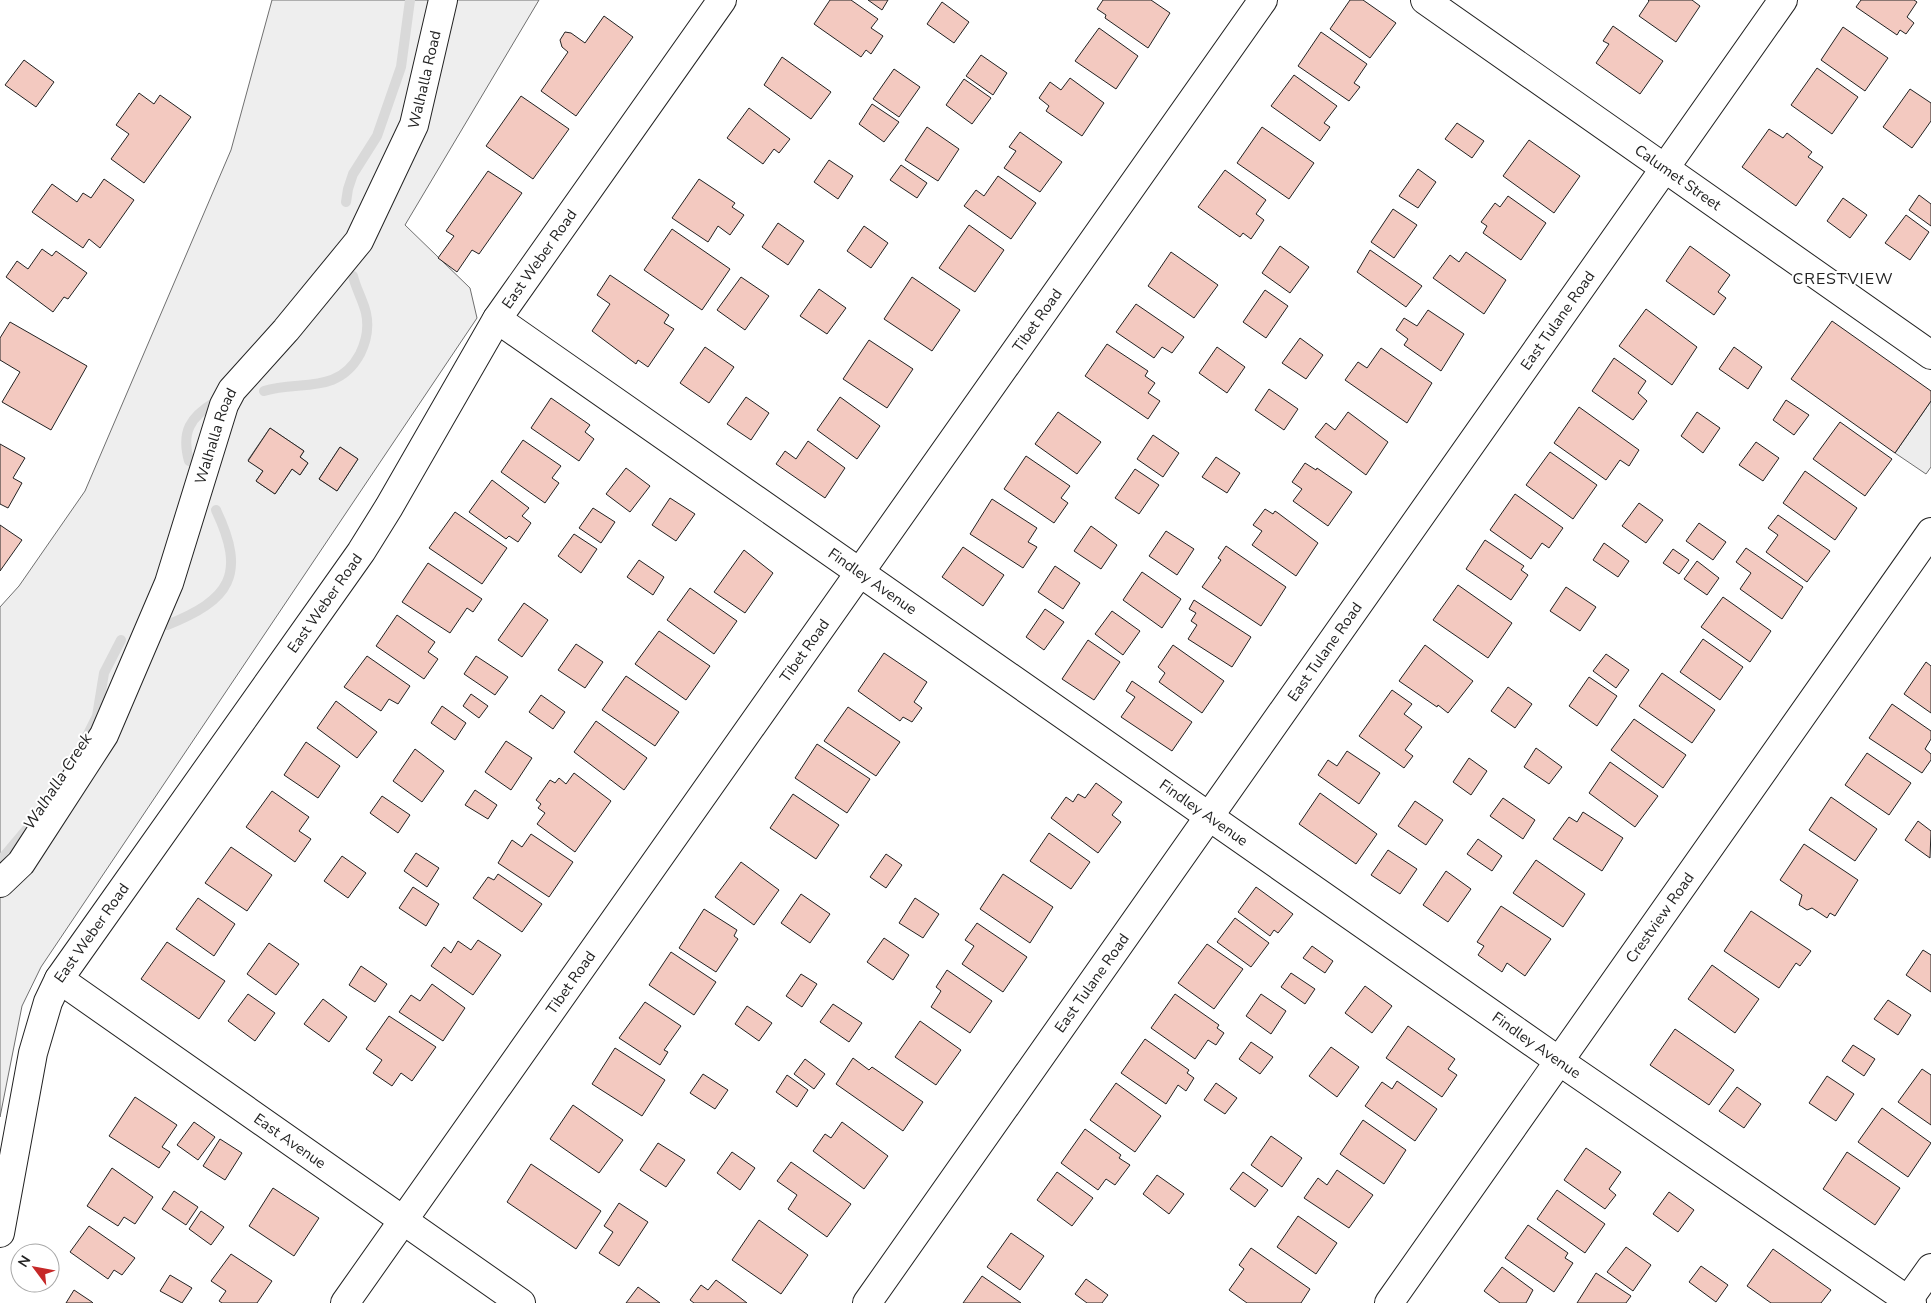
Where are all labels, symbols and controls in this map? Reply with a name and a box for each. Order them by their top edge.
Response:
street label: Walhalla Road [403,29,446,131]
street label: Calumet Street [1631,140,1726,215]
street label: East Weber Road [497,205,581,313]
street label: East Tulane Road [1516,267,1600,374]
district label: CRESTVIEW [1792,268,1894,290]
street label: Tibet Road [1008,285,1067,356]
street label: Walhalla Road [190,384,241,487]
street label: Findley Avenue [824,543,921,619]
street label: East Weber Road [283,549,367,657]
street label: East Tulane Road [1283,598,1367,705]
street label: Tibet Road [775,615,834,686]
water label: Walhalla Creek [18,728,98,834]
street label: Findley Avenue [1155,775,1252,851]
street label: Crestview Road [1621,868,1699,967]
street label: East Weber Road [49,879,134,987]
street label: East Tulane Road [1050,930,1134,1037]
street label: Tibet Road [541,947,600,1018]
street label: Findley Avenue [1488,1007,1585,1083]
street label: East Avenue [250,1109,330,1173]
north arrow [10,1243,60,1293]
text: N [14,1252,35,1271]

